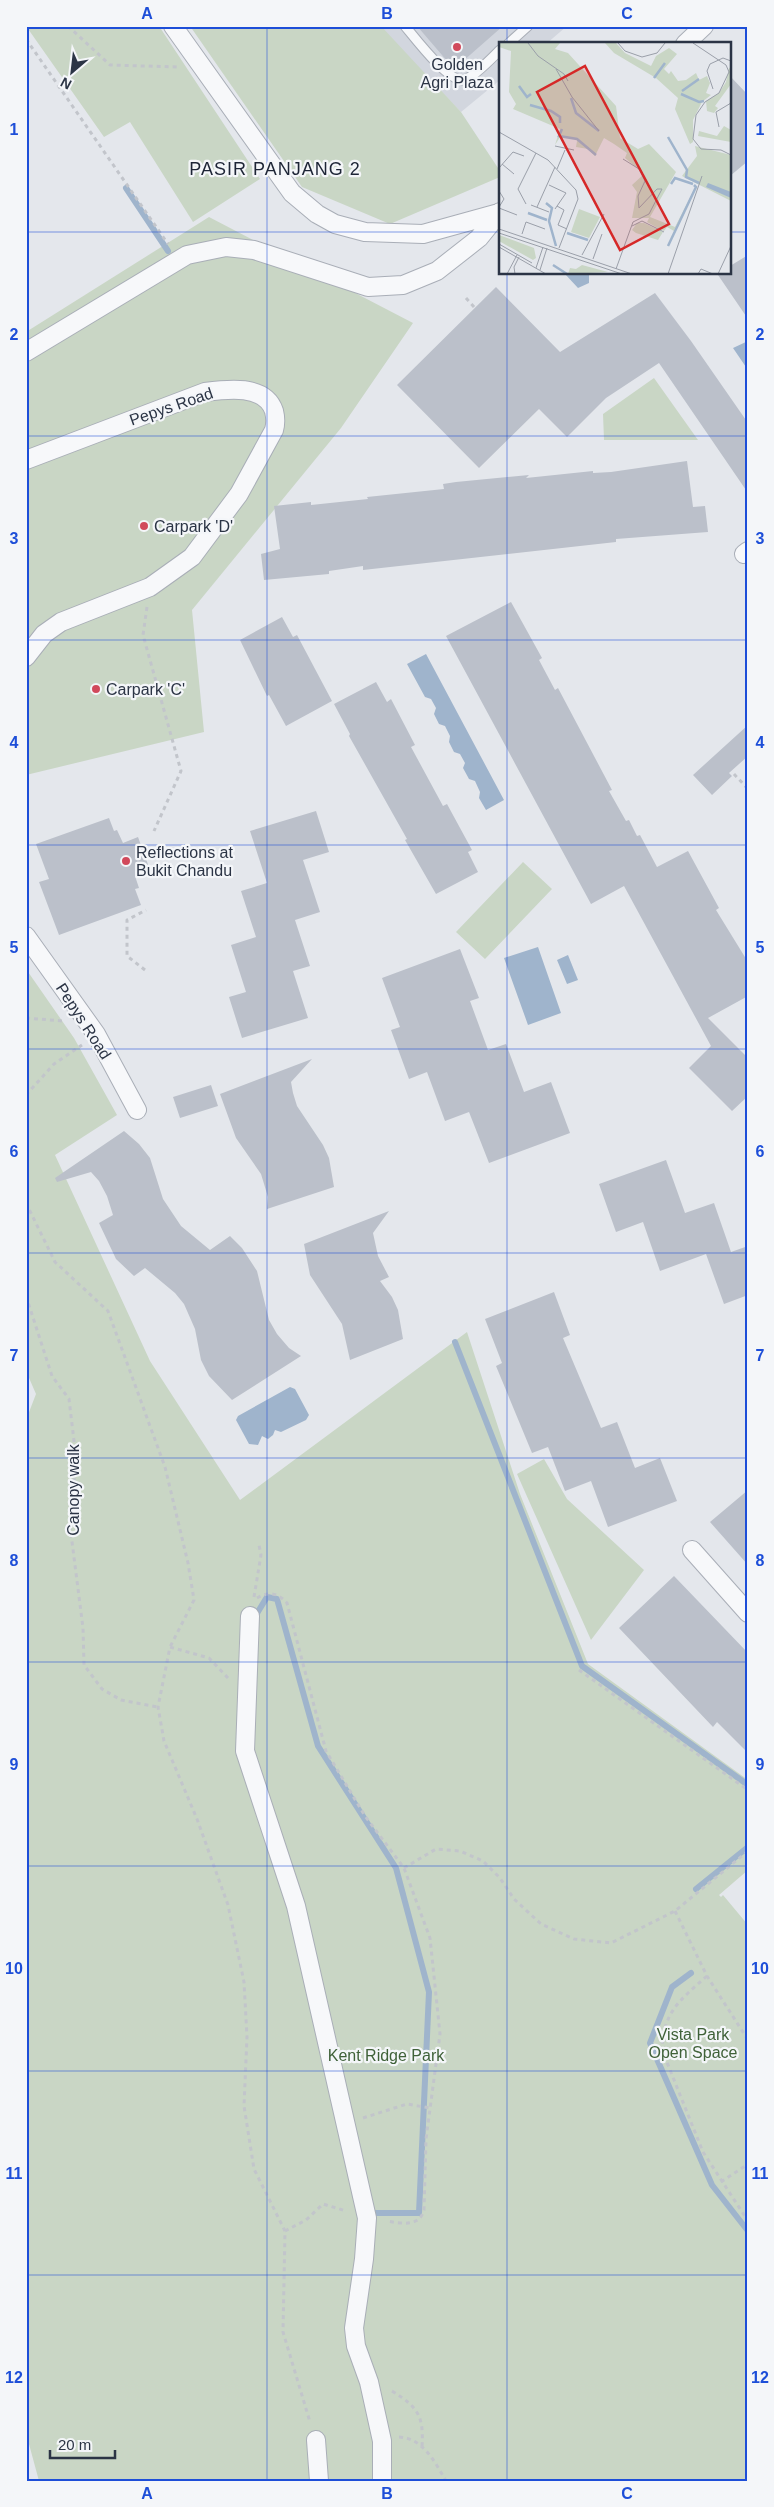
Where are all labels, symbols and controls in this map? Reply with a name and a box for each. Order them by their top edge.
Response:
text: A [141,5,153,22]
text: B [381,5,393,22]
text: C [621,5,633,22]
marker: Golden Agri Plaza [451,41,463,53]
inset map [499,42,732,275]
north arrow [48,48,98,98]
place label: Golden Agri Plaza [421,56,494,91]
text: N [58,74,74,93]
text: 1 [10,121,19,138]
text: 1 [756,121,765,138]
district label: PASIR PANJANG 2 [189,159,361,179]
text: 2 [10,326,19,343]
text: 2 [756,326,765,343]
street label: Pepys Road [127,384,215,429]
place label: Carpark 'D' [154,518,233,535]
marker: Carpark 'D' [138,520,150,532]
text: 3 [10,530,19,547]
text: 3 [756,530,765,547]
place label: Carpark 'C' [106,681,185,698]
marker: Carpark 'C' [90,683,102,695]
text: 4 [10,734,19,751]
text: 4 [756,734,765,751]
place label: Reflections at Bukit Chandu [136,844,233,879]
marker: Reflections at Bukit Chandu [120,855,132,867]
text: 5 [10,939,19,956]
text: 5 [756,939,765,956]
street label: Pepys Road [53,980,114,1062]
text: 6 [10,1143,19,1160]
text: 6 [756,1143,765,1160]
text: 7 [10,1347,19,1364]
text: 7 [756,1347,765,1364]
street label: Canopy walk [65,1443,82,1536]
text: 8 [10,1552,19,1569]
text: 8 [756,1552,765,1569]
text: 9 [10,1756,19,1773]
text: 9 [756,1756,765,1773]
text: 10 [5,1960,23,1977]
text: 10 [751,1960,769,1977]
park label: Vista Park Open Space [649,2026,738,2061]
park label: Kent Ridge Park [328,2047,445,2064]
text: 11 [6,2165,23,2182]
text: 11 [752,2165,769,2182]
text: 12 [5,2369,23,2386]
text: 12 [751,2369,769,2386]
scale bar [50,2427,115,2459]
text: 20 m [58,2436,91,2453]
text: A [141,2485,153,2502]
text: B [381,2485,393,2502]
text: C [621,2485,633,2502]

